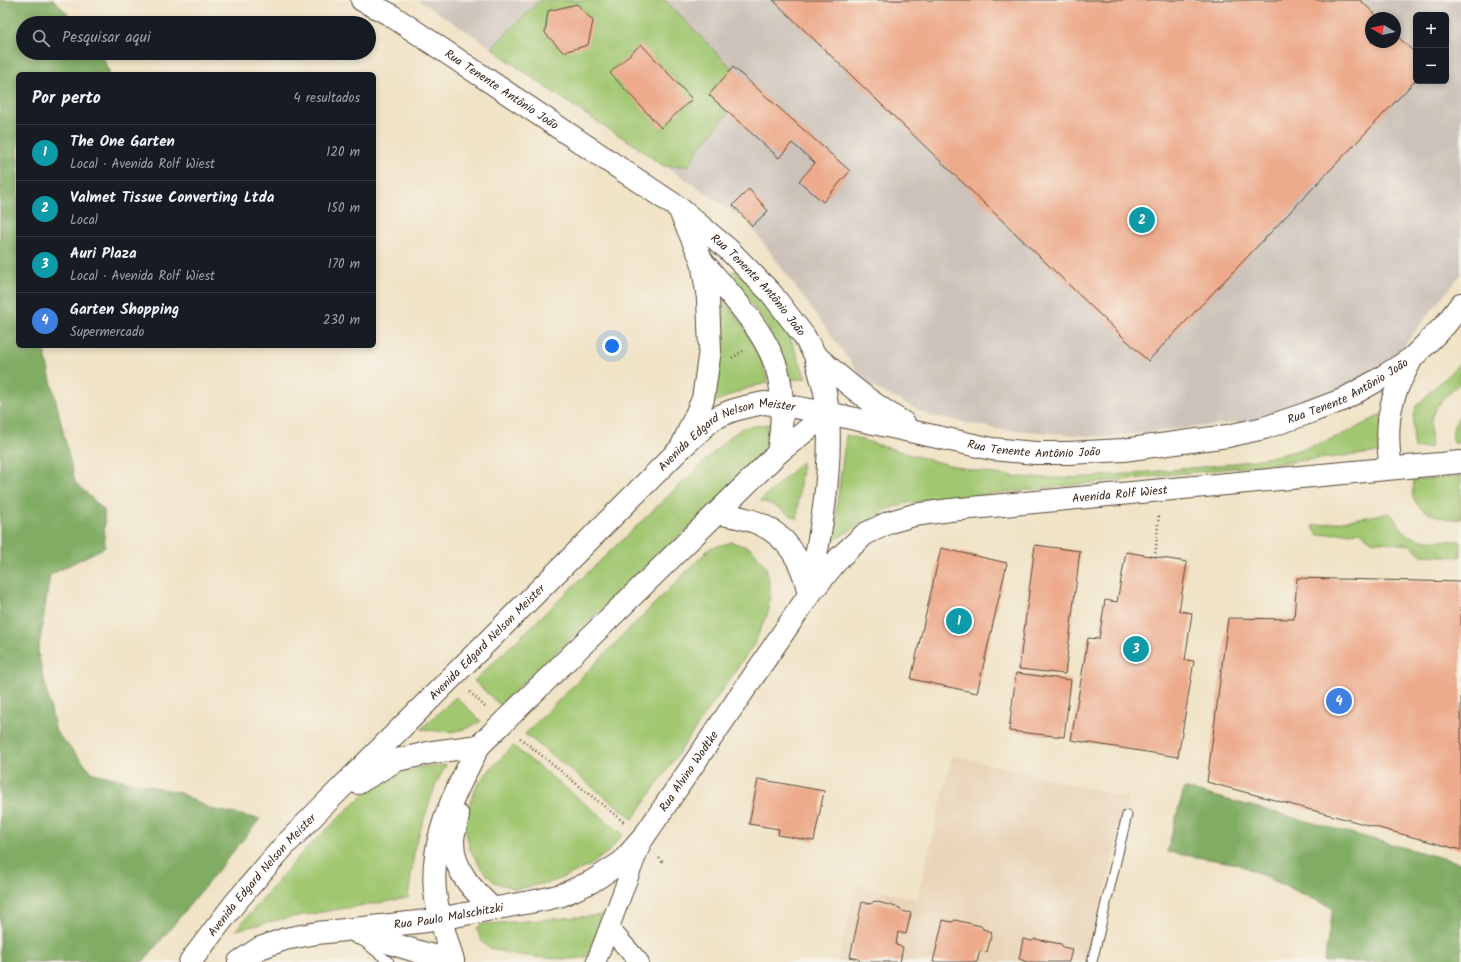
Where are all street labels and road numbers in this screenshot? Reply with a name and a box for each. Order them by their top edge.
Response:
street label: Rua Tenente Antônio João [441,45,562,135]
street label: Rua Tenente Antônio João [706,229,810,340]
street label: Rua Tenente Antônio João [1285,354,1412,429]
street label: Avenida Edgard Nelson Meister [654,393,798,476]
street label: Rua Tenente Antônio João [966,435,1101,463]
street label: Avenida Rolf Wiest [1071,481,1169,508]
street label: Avenida Edgard Nelson Meister [425,579,550,705]
street label: Rua Alvino Wodtke [655,727,724,816]
street label: Avenida Edgard Nelson Meister [204,809,322,941]
street label: Rua Paulo Malschitzki [393,898,506,935]

